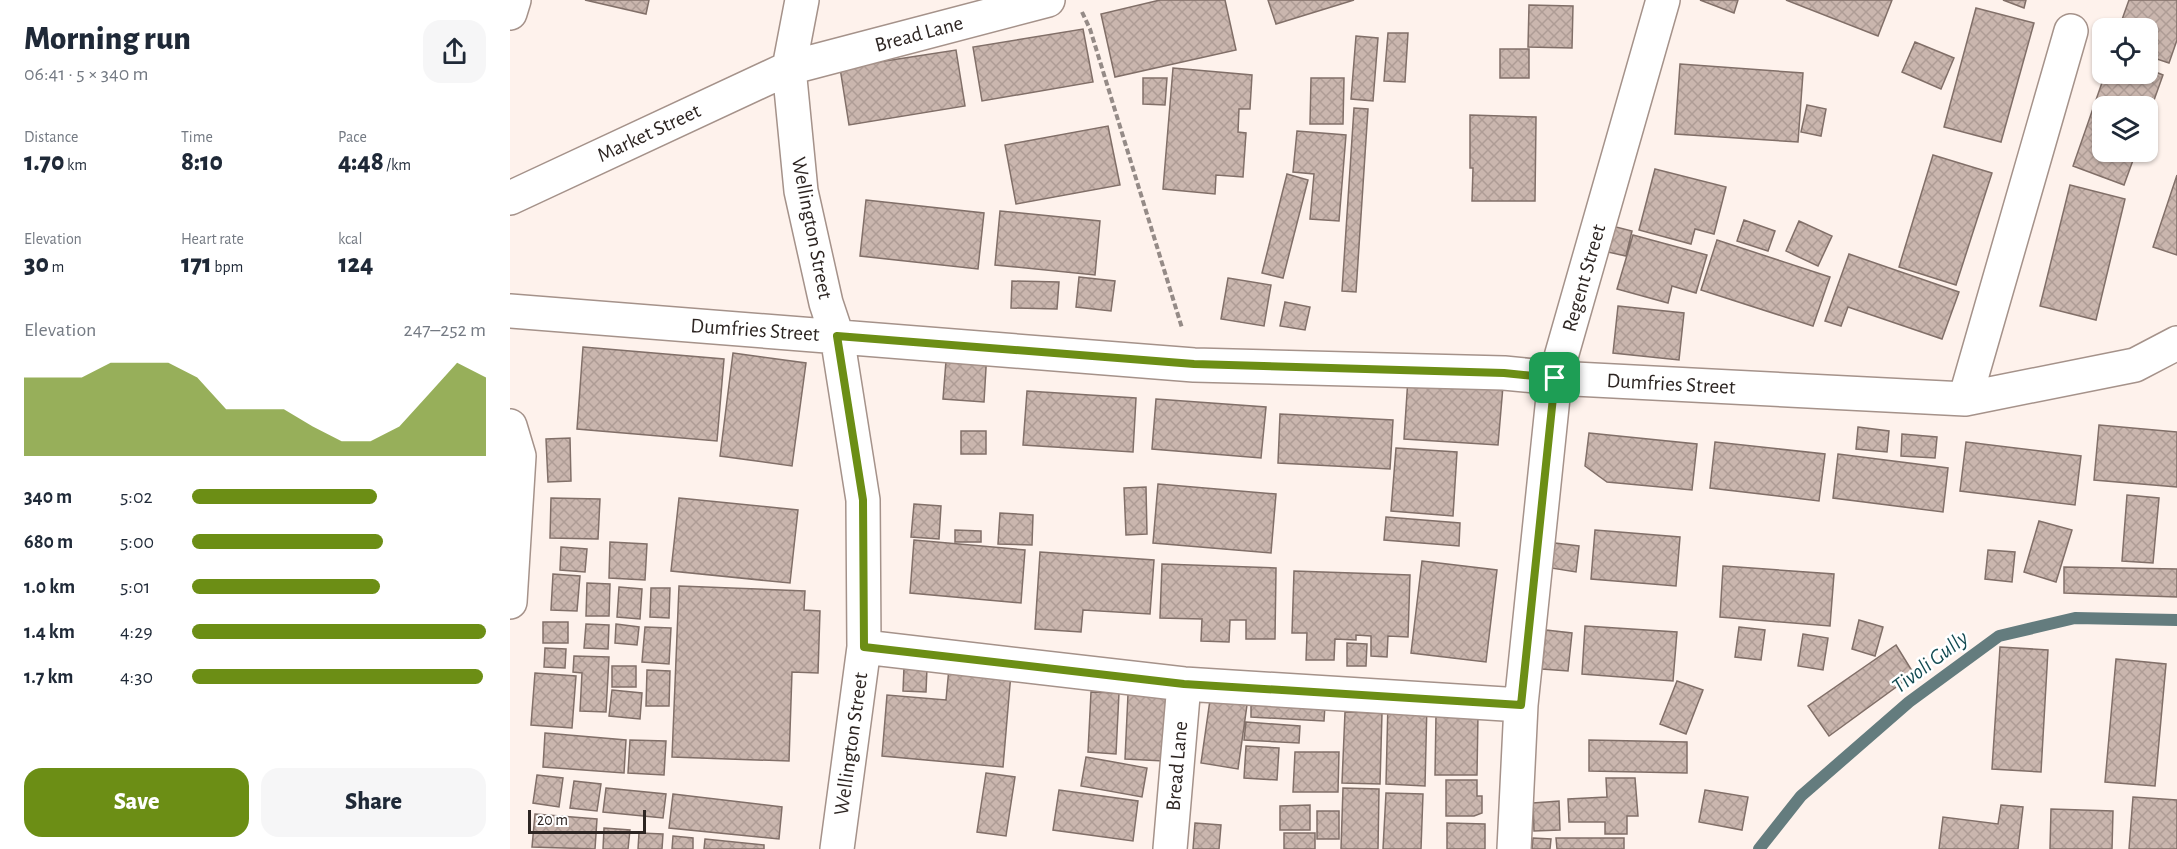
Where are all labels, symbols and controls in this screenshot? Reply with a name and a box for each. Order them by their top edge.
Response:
street label: Bread Lane [873,12,965,56]
map controls [2092,18,2158,162]
button: locate [2092,18,2158,84]
button: share [423,20,486,83]
text: Morning run [24,23,191,56]
text: 06:41 · 5 × 340 m [24,64,149,84]
button: layers [2092,96,2158,162]
street label: Market Street [594,100,704,166]
text: Distance [24,129,78,145]
text: Time [181,129,213,145]
text: Pace [338,129,367,145]
text: 1.70 [24,149,64,175]
text: 8:10 [181,149,223,175]
text: 4:48 [338,149,384,175]
street label: Wellington Street [788,155,836,301]
text: km [64,157,87,173]
text: /km [384,157,411,173]
street label: Regent Street [1559,222,1609,334]
text: Elevation [24,231,82,247]
text: Heart rate [181,231,244,247]
text: kcal [338,231,362,247]
text: 30 [24,251,49,277]
text: 171 [181,251,212,277]
text: 124 [338,251,373,277]
text: m [49,259,64,275]
text: bpm [212,259,243,275]
street label: Dumfries Street [690,315,820,345]
text: Elevation [24,320,96,340]
text: 247–252 m [404,320,486,340]
pin [1529,352,1580,403]
icon: arrive [1538,361,1571,394]
street label: Dumfries Street [1606,370,1736,398]
text: 340 m [24,487,72,507]
text: 5:02 [120,487,153,507]
text: 680 m [24,532,73,552]
text: 5:00 [120,532,154,552]
text: 1.0 km [24,577,75,597]
text: 5:01 [120,577,150,597]
text: 1.4 km [24,622,75,642]
text: 4:29 [120,622,153,642]
water label: Tivoli Gully [1888,627,1972,697]
text: 1.7 km [24,667,73,687]
text: 4:30 [120,667,153,687]
street label: Wellington Street [831,671,871,817]
street label: Bread Lane [1163,720,1191,812]
button: Save [24,768,249,837]
button: Share [261,768,486,837]
scale bar [528,807,646,834]
text: 20 m [537,812,568,828]

